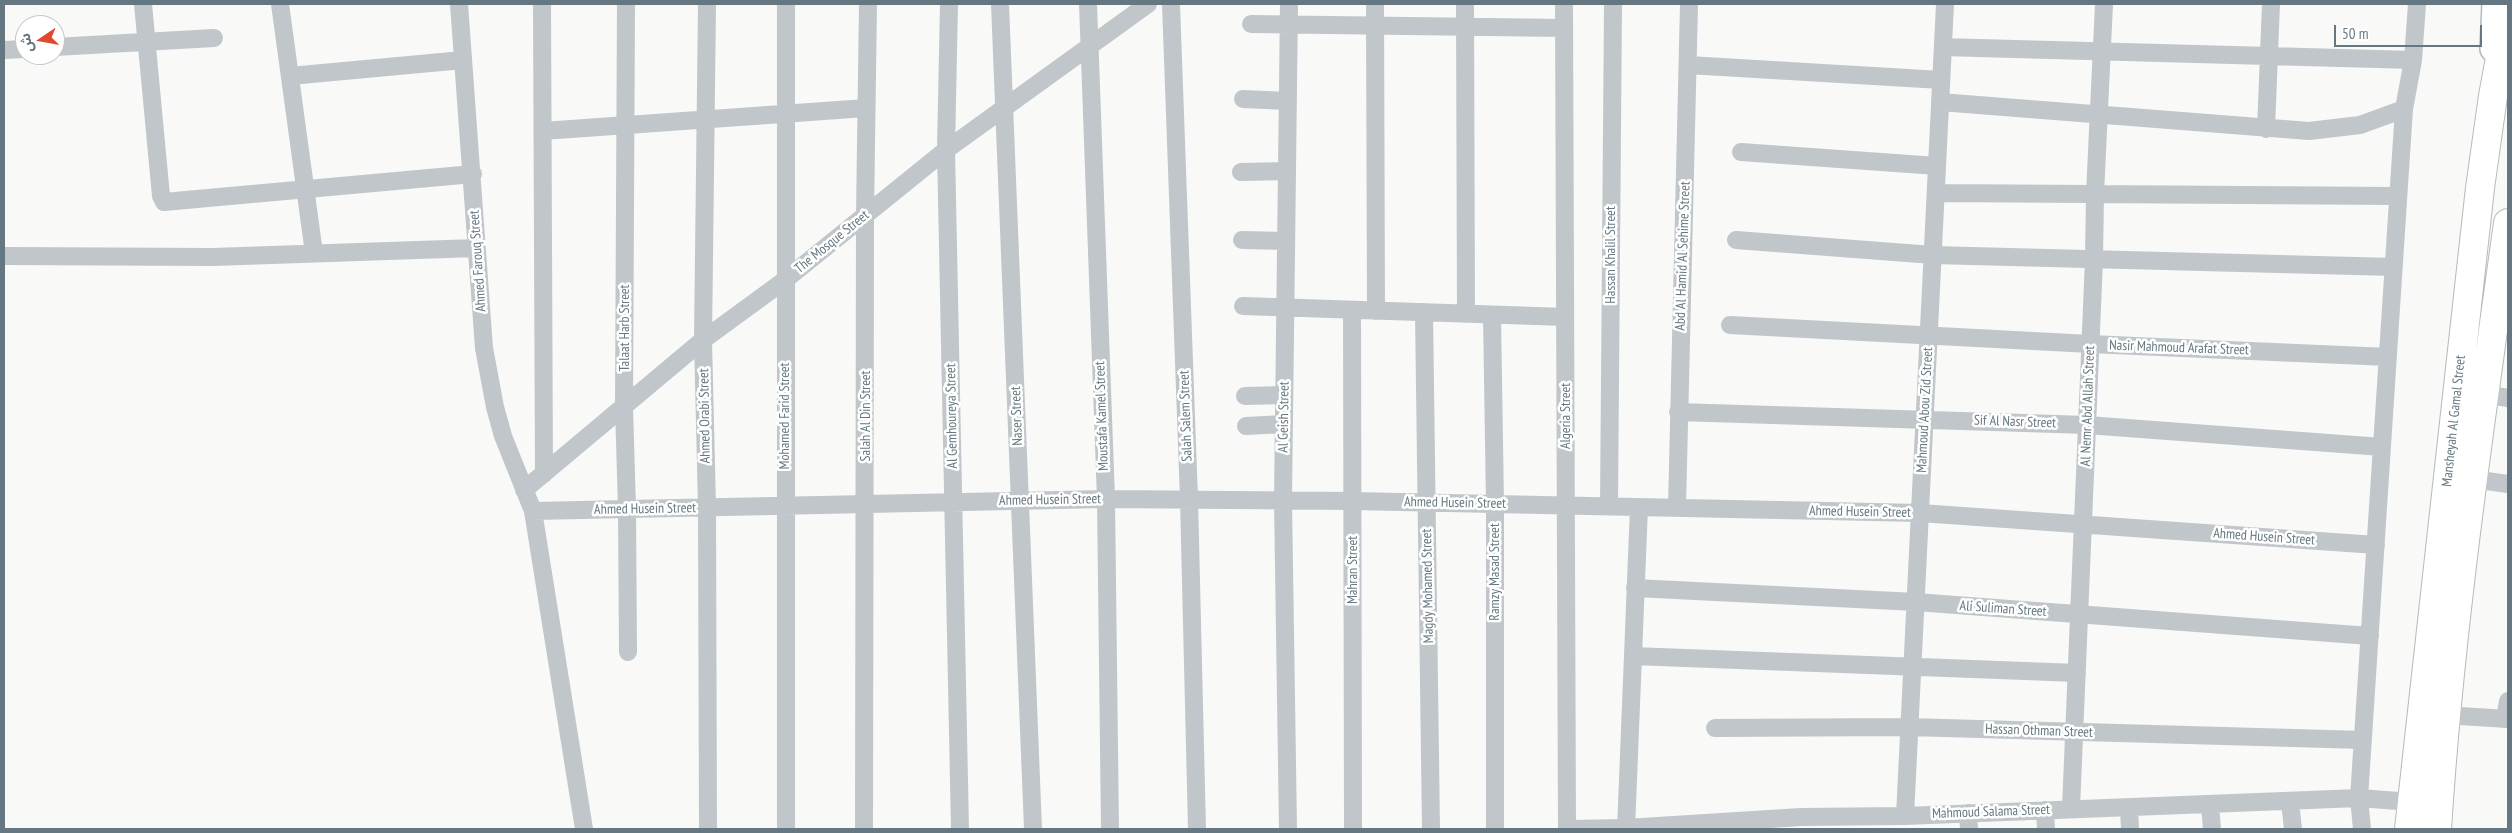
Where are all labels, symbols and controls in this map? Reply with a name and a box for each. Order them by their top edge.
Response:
north arrow [15,15,65,65]
scale bar [2337,15,2484,47]
text: 50 m [2342,24,2368,43]
text: ش [16,32,37,54]
street label: Abd Al Hamid Al Sehime Street [1672,181,1694,331]
street label: Hassan Khalil Street [1603,206,1619,304]
street label: The Mosque Street [791,207,873,277]
street label: Ahmed Farouq Street [466,210,490,312]
street label: Talaat Harb Street [617,285,633,371]
street label: Nasir Mahmoud Arafat Street [2109,337,2249,359]
street label: Al Nemr Abd Allah Street [2077,345,2099,467]
street label: Mahmoud Abou Zid Street [1913,347,1937,473]
street label: Mansheyah Al Gamal Street [2439,354,2469,488]
street label: Moustafa Kamel Street [1092,361,1112,471]
street label: Mohamed Farid Street [777,363,793,469]
street label: Al Gemhoureya Street [943,363,961,469]
street label: Ahmed Orabi Street [696,368,714,464]
street label: Salah Salem Street [1176,370,1196,462]
street label: Salah Al Din Street [858,371,874,461]
street label: Al Geish Street [1275,381,1293,453]
street label: Algeria Street [1558,383,1574,449]
street label: Naser Street [1008,386,1026,446]
street label: Sif Al Nasr Street [1974,412,2056,432]
street label: Ahmed Husein Street [999,491,1101,509]
street label: Ahmed Husein Street [1404,494,1506,512]
street label: Ahmed Husein Street [594,500,696,518]
street label: Ahmed Husein Street [1809,503,1911,521]
street label: Ramzy Masad Street [1487,523,1503,621]
street label: Ahmed Husein Street [2213,525,2315,549]
street label: Magdy Mohamed Street [1419,529,1437,643]
street label: Mahran Street [1345,536,1361,604]
street label: Ali Suliman Street [1959,598,2047,620]
street label: Hassan Othman Street [1985,721,2093,741]
street label: Mahmoud Salama Street [1932,802,2050,822]

